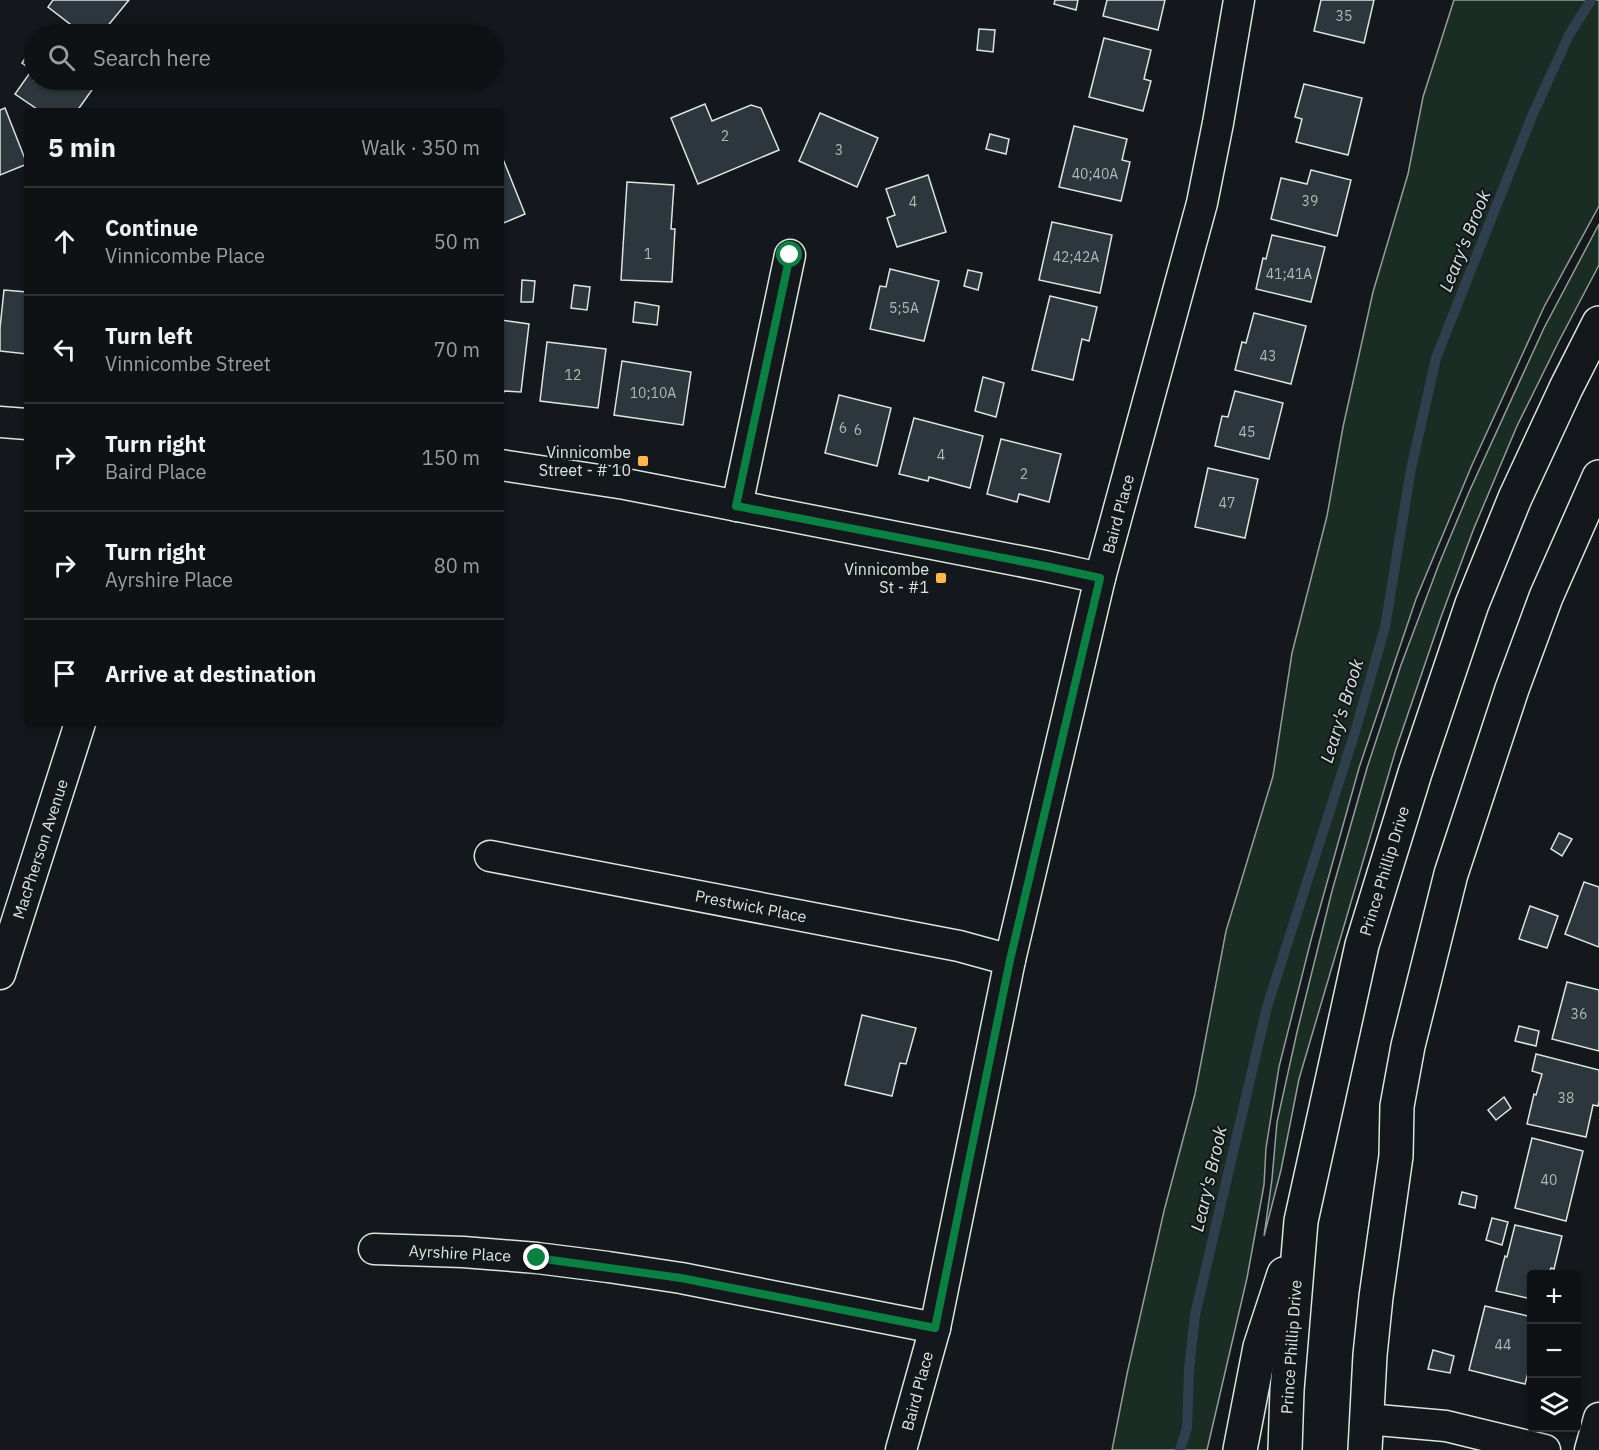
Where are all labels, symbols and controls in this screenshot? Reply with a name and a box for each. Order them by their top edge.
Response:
house number: 35 [1336,7,1352,25]
search box [24,24,504,90]
icon: search [45,41,78,74]
text: Search here [93,43,211,72]
house number: 2 [721,127,729,145]
text: 5 min [48,130,116,164]
text: Walk · 350 m [362,134,480,161]
house number: 3 [835,141,843,159]
house number: 40;40A [1072,165,1118,183]
water label: Leary's Brook [1434,186,1496,295]
house number: 39 [1302,192,1318,210]
house number: 4 [909,193,917,211]
text: Continue [105,213,198,242]
icon: ahead [48,225,81,258]
text: 50 m [434,228,480,255]
route start [776,241,802,267]
text: Vinnicombe Place [105,242,265,269]
house number: 1 [644,245,652,263]
house number: 42;42A [1053,248,1099,266]
house number: 41;41A [1266,265,1312,283]
house number: 5;5A [889,299,919,317]
text: Turn left [105,321,193,350]
icon: left [48,333,81,366]
text: 70 m [434,336,480,363]
house number: 43 [1260,347,1276,365]
text: Vinnicombe Street [105,350,271,377]
house number: 12 [565,366,581,384]
house number: 10;10A [630,384,676,402]
house number: 6 [839,419,847,437]
house number: 6 [854,421,862,439]
house number: 45 [1239,423,1255,441]
text: Turn right [105,429,206,458]
icon: right [48,441,81,474]
place label: Vinnicombe Street - # 10 [539,442,631,480]
text: 150 m [422,444,480,471]
house number: 4 [937,446,945,464]
marker: Vinnicombe Street - # 10 [636,454,650,468]
text: Baird Place [105,458,206,485]
house number: 2 [1020,465,1028,483]
street label: Baird Place [1098,472,1138,556]
house number: 47 [1219,494,1235,512]
text: Turn right [105,537,206,566]
icon: right [48,549,81,582]
text: 80 m [434,552,480,579]
place label: Vinnicombe St - #1 [844,559,929,597]
text: Ayrshire Place [105,566,233,593]
marker: Vinnicombe St - #1 [934,571,948,585]
water label: Leary's Brook [1315,655,1368,766]
icon: arrive [48,657,81,690]
text: Arrive at destination [105,659,316,688]
street label: MacPherson Avenue [8,776,72,922]
street label: Prince Phillip Drive [1355,804,1413,938]
street label: Prestwick Place [693,885,809,927]
house number: 36 [1571,1005,1587,1023]
house number: 38 [1558,1089,1574,1107]
water label: Leary's Brook [1185,1123,1232,1234]
house number: 40 [1541,1171,1557,1189]
street label: Ayrshire Place [408,1240,512,1266]
route end [523,1244,549,1270]
map controls [1527,1270,1581,1432]
button: + [1527,1270,1581,1324]
street label: Prince Phillip Drive [1276,1279,1306,1415]
button: − [1527,1324,1581,1378]
house number: 44 [1495,1336,1511,1354]
street label: Baird Place [897,1349,937,1433]
button: layers [1527,1378,1581,1432]

